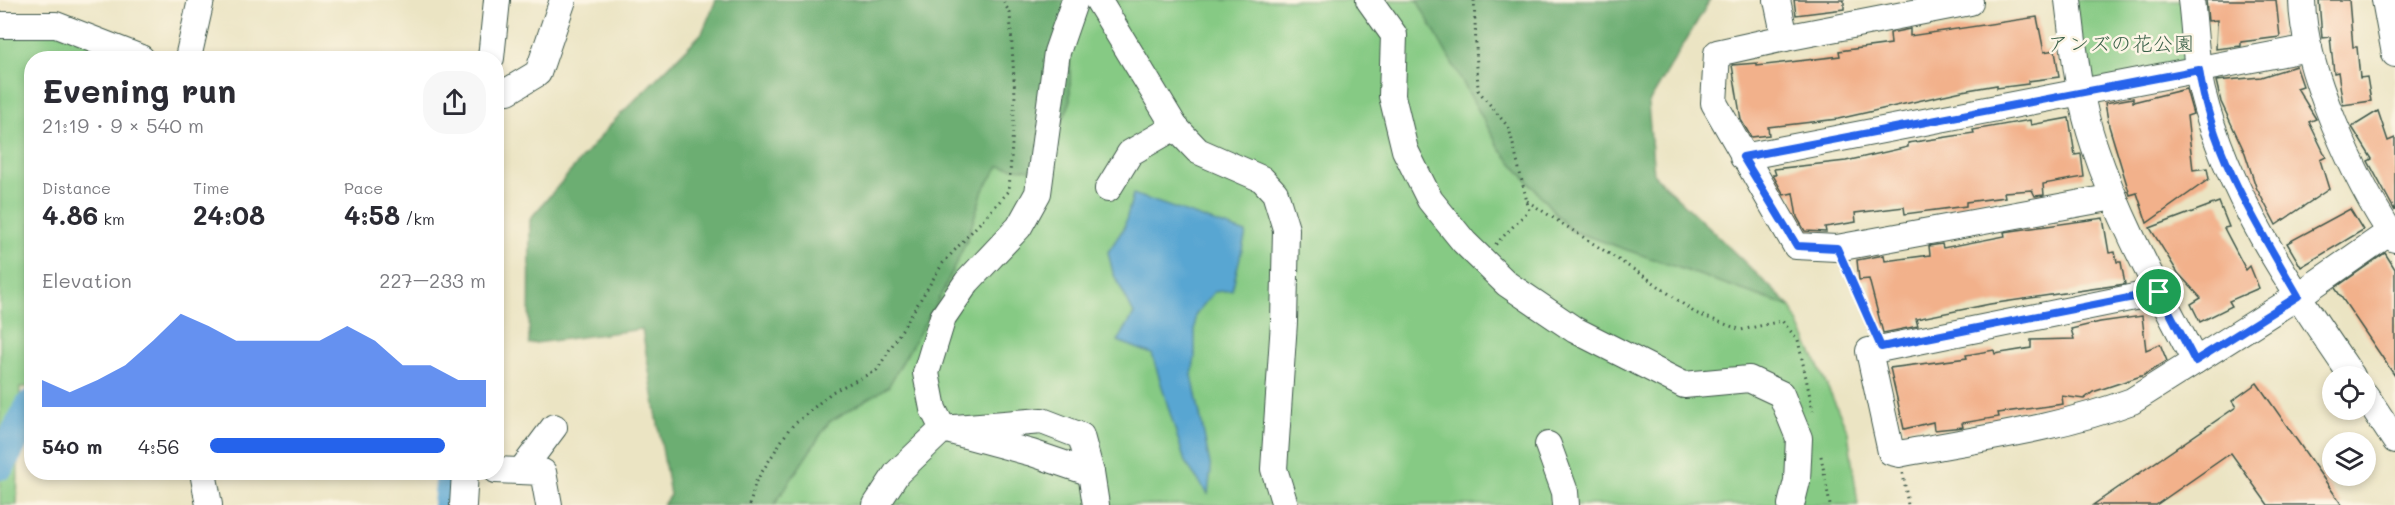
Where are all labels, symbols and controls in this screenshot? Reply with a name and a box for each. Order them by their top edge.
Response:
park label: アンズの花公園 [2048,29,2195,56]
text: Evening run [42,68,236,111]
button: share [423,71,486,134]
text: 21:19 · 9 × 540 m [42,112,204,138]
text: Distance [42,177,111,198]
text: Time [193,177,229,198]
text: Pace [344,177,383,198]
text: 4.86 [42,198,98,232]
text: 24:08 [193,198,265,232]
text: 4:58 [344,198,400,232]
text: km [98,208,125,229]
text: /km [400,208,435,229]
pin [2133,266,2184,317]
text: Elevation [42,267,132,293]
text: 227–233 m [379,267,486,293]
icon: arrive [2142,275,2175,308]
map controls [2322,366,2376,486]
button: locate [2322,366,2376,420]
button: layers [2322,432,2376,486]
text: 540 m [42,433,102,459]
text: 4:56 [138,433,180,459]

